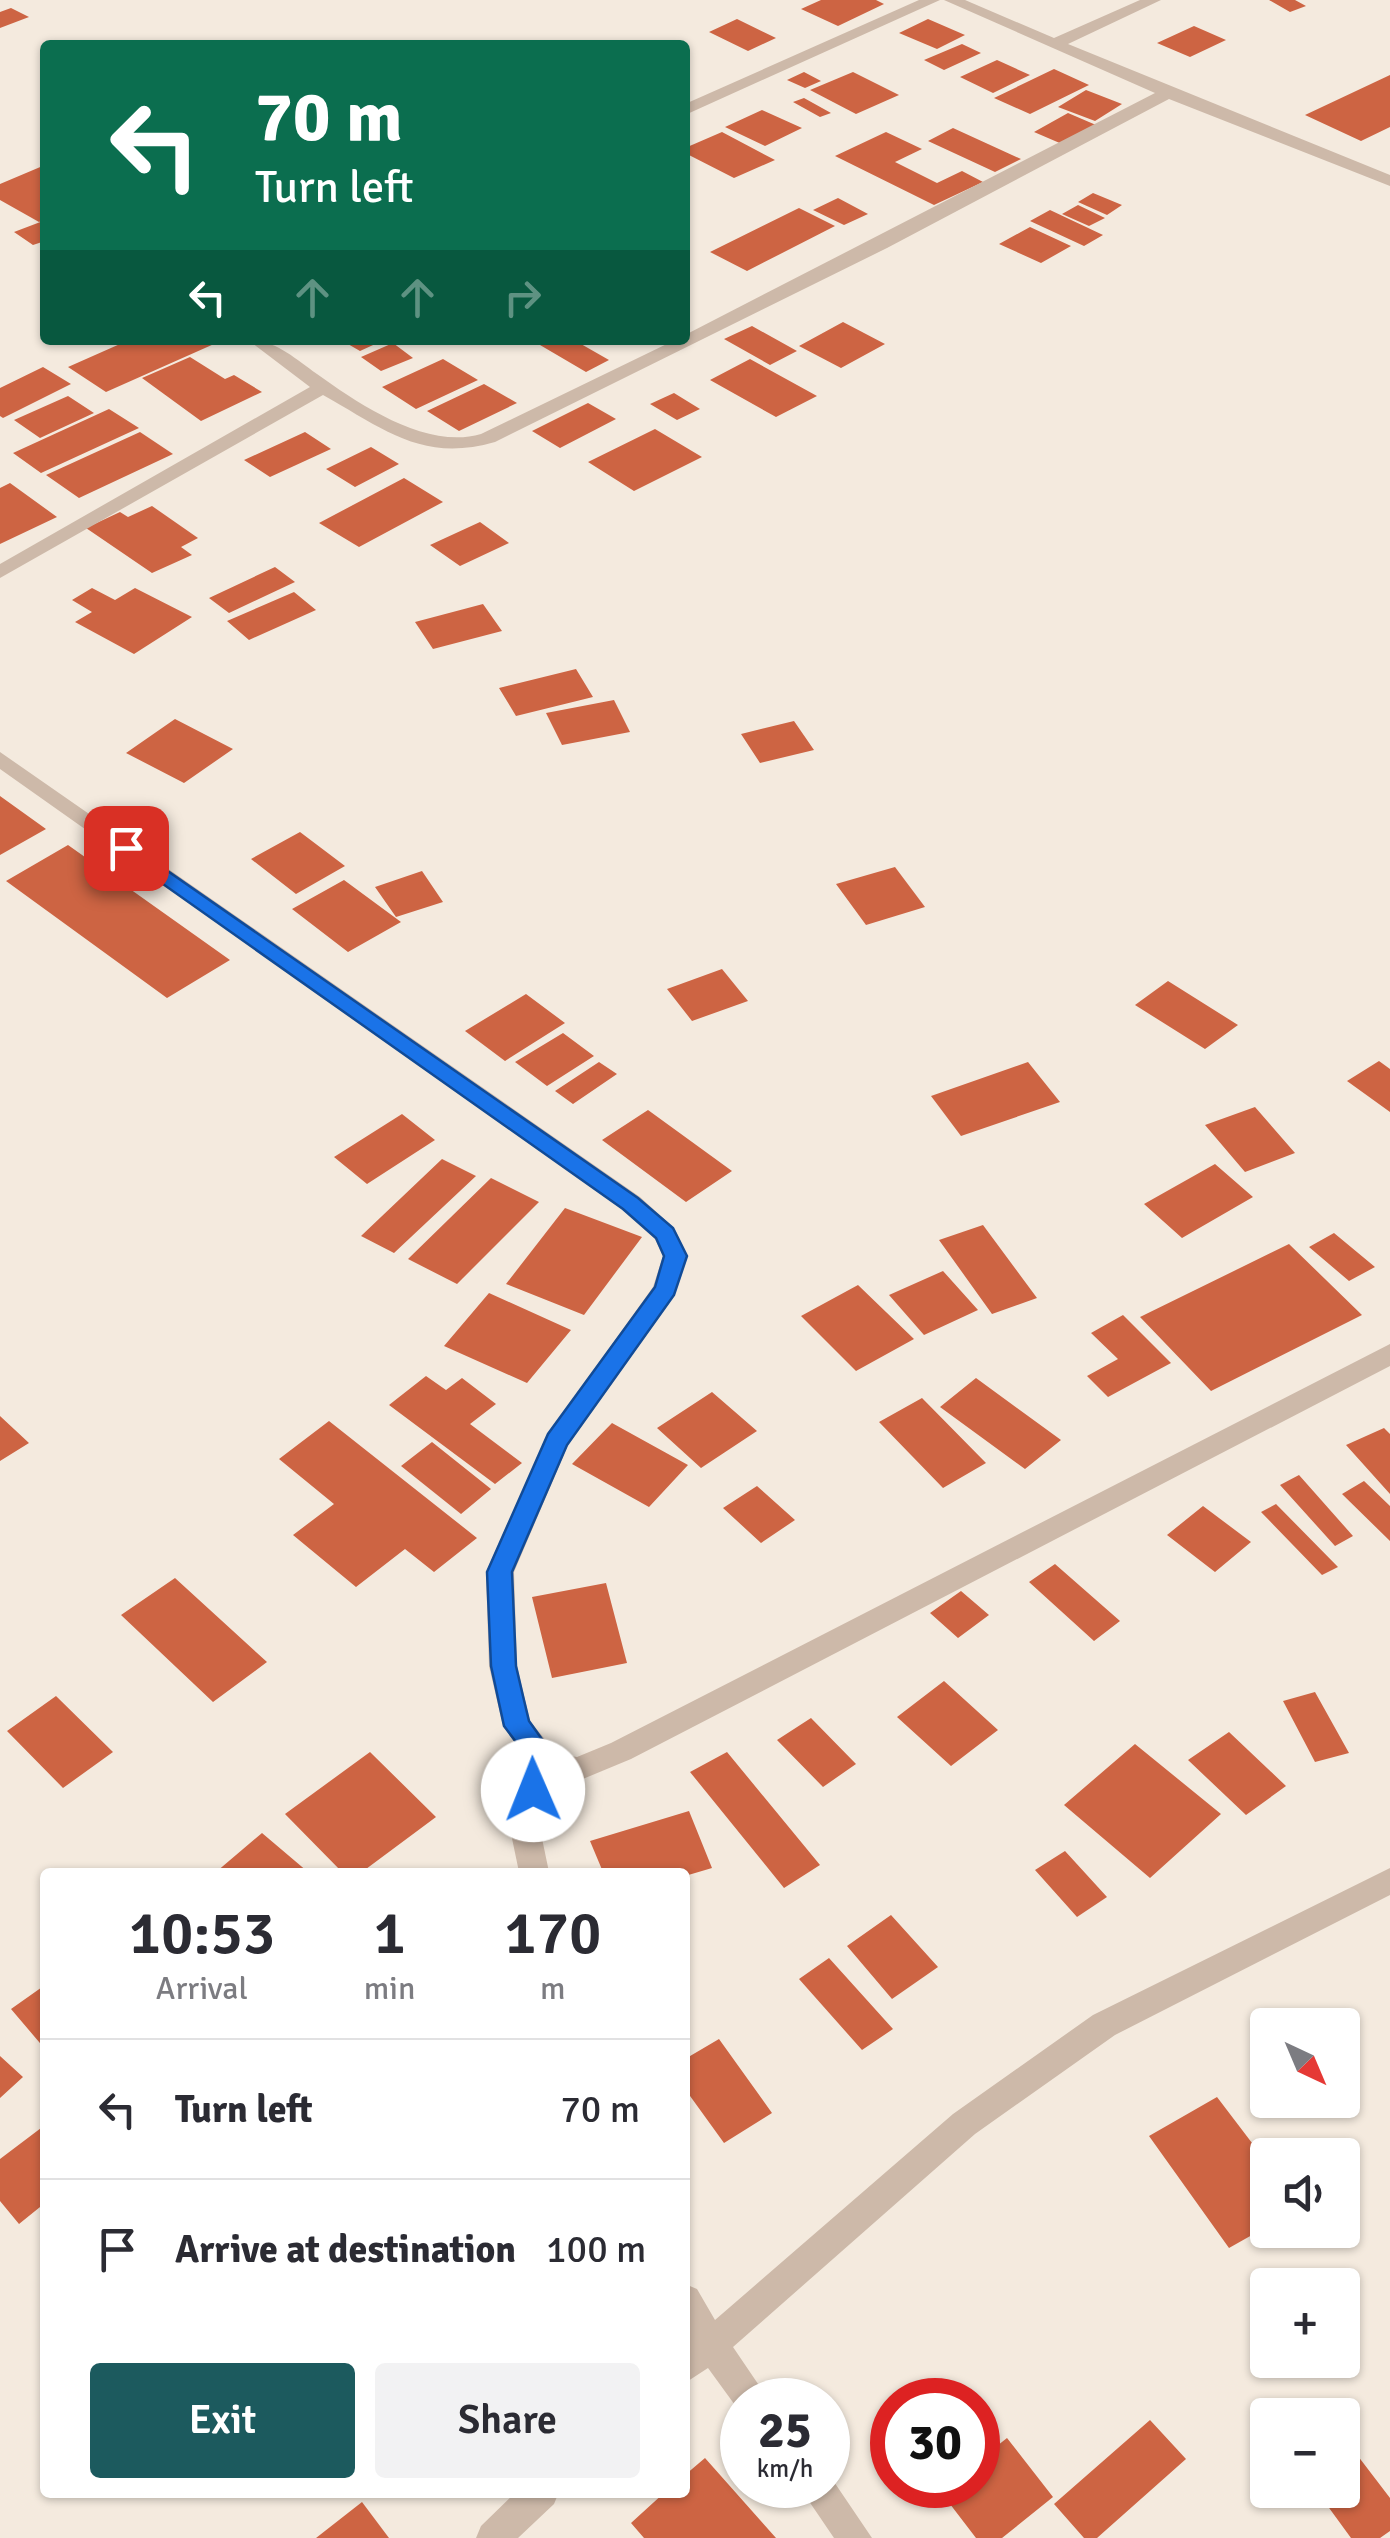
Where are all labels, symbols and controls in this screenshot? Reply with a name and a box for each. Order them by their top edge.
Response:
text: 70 m [255,74,403,160]
icon: left [90,80,220,210]
text: Turn left [255,160,414,215]
icon: left [180,270,235,325]
icon: ahead [285,270,340,325]
icon: ahead [390,270,445,325]
icon: right [495,270,550,325]
pin [84,806,169,891]
icon: arrive [99,821,154,876]
position arrow [481,1738,585,1842]
text: 10:53 [129,1897,275,1971]
text: 1 [373,1897,406,1971]
text: 170 [504,1897,601,1971]
text: Arrival [156,1969,248,2008]
text: min [364,1969,415,2008]
text: m [540,1969,566,2008]
north arrow [1250,2008,1360,2118]
map controls [1250,2008,1360,2508]
icon: left [90,2082,145,2137]
text: Turn left [175,2086,313,2133]
text: 70 m [560,2086,640,2133]
button: sound [1250,2138,1360,2248]
icon: arrive [90,2222,145,2277]
text: Arrive at destination [175,2226,516,2273]
text: 100 m [546,2226,646,2273]
button: + [1250,2268,1360,2378]
button: Exit [90,2363,355,2478]
button: Share [375,2363,640,2478]
speed limit sign: 30 [870,2378,1000,2508]
button: − [1250,2398,1360,2508]
text: 25 [758,2400,812,2462]
text: km/h [757,2453,813,2484]

